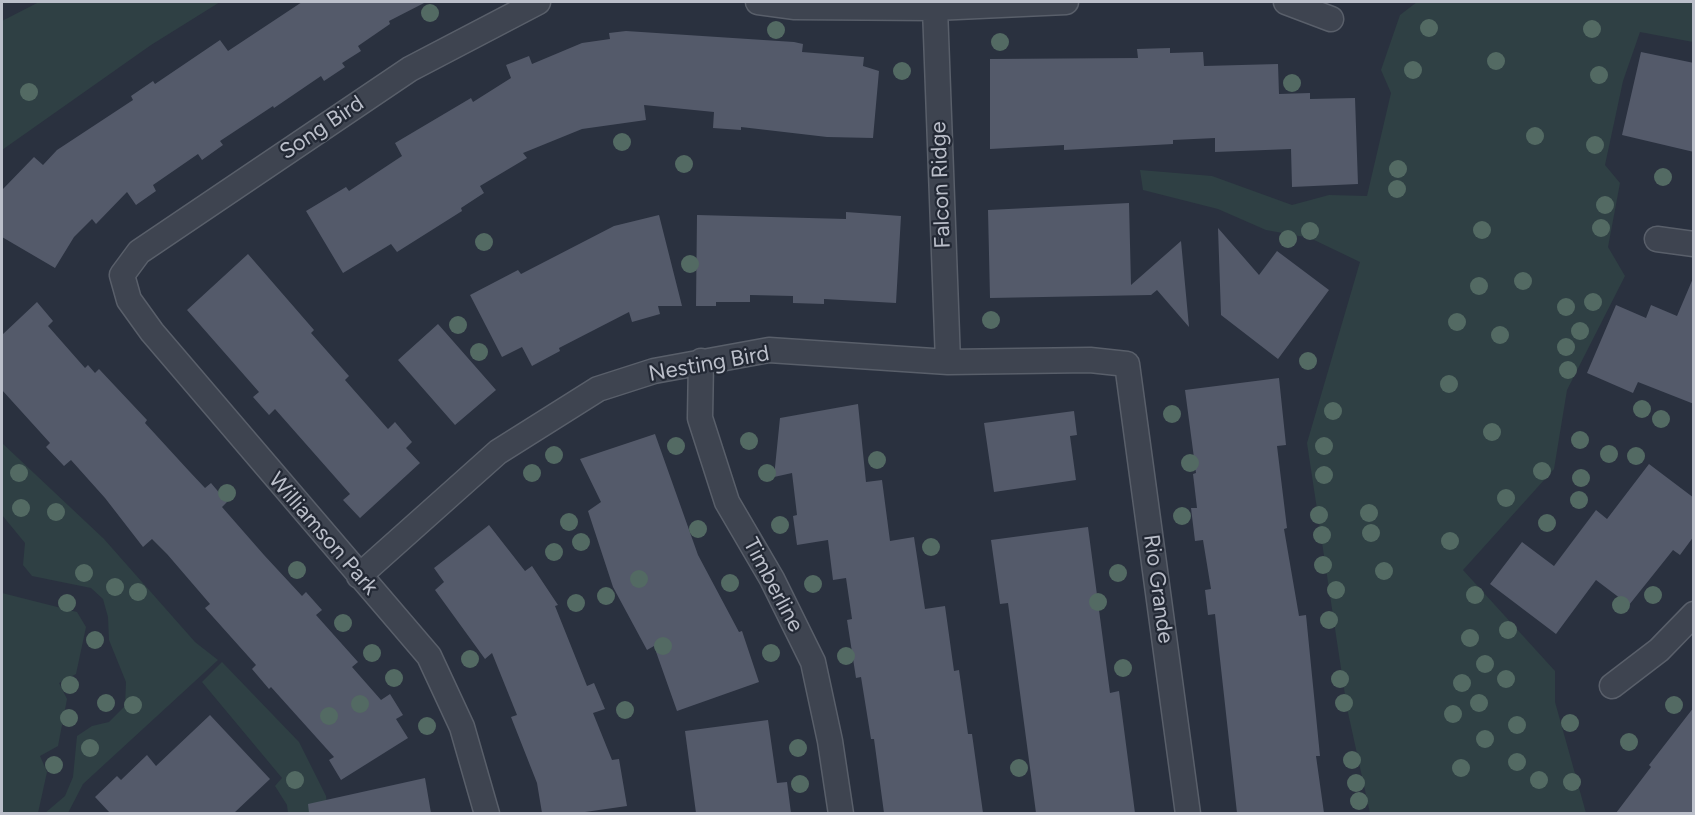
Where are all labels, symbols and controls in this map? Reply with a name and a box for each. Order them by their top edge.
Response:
street label: Song Bird [275,90,369,166]
street label: Falcon Ridge [926,121,956,249]
street label: Nesting Bird [647,340,771,388]
street label: Williamson Park [263,467,383,601]
street label: Rio Grande [1137,533,1179,645]
street label: Timberline [737,534,809,636]

